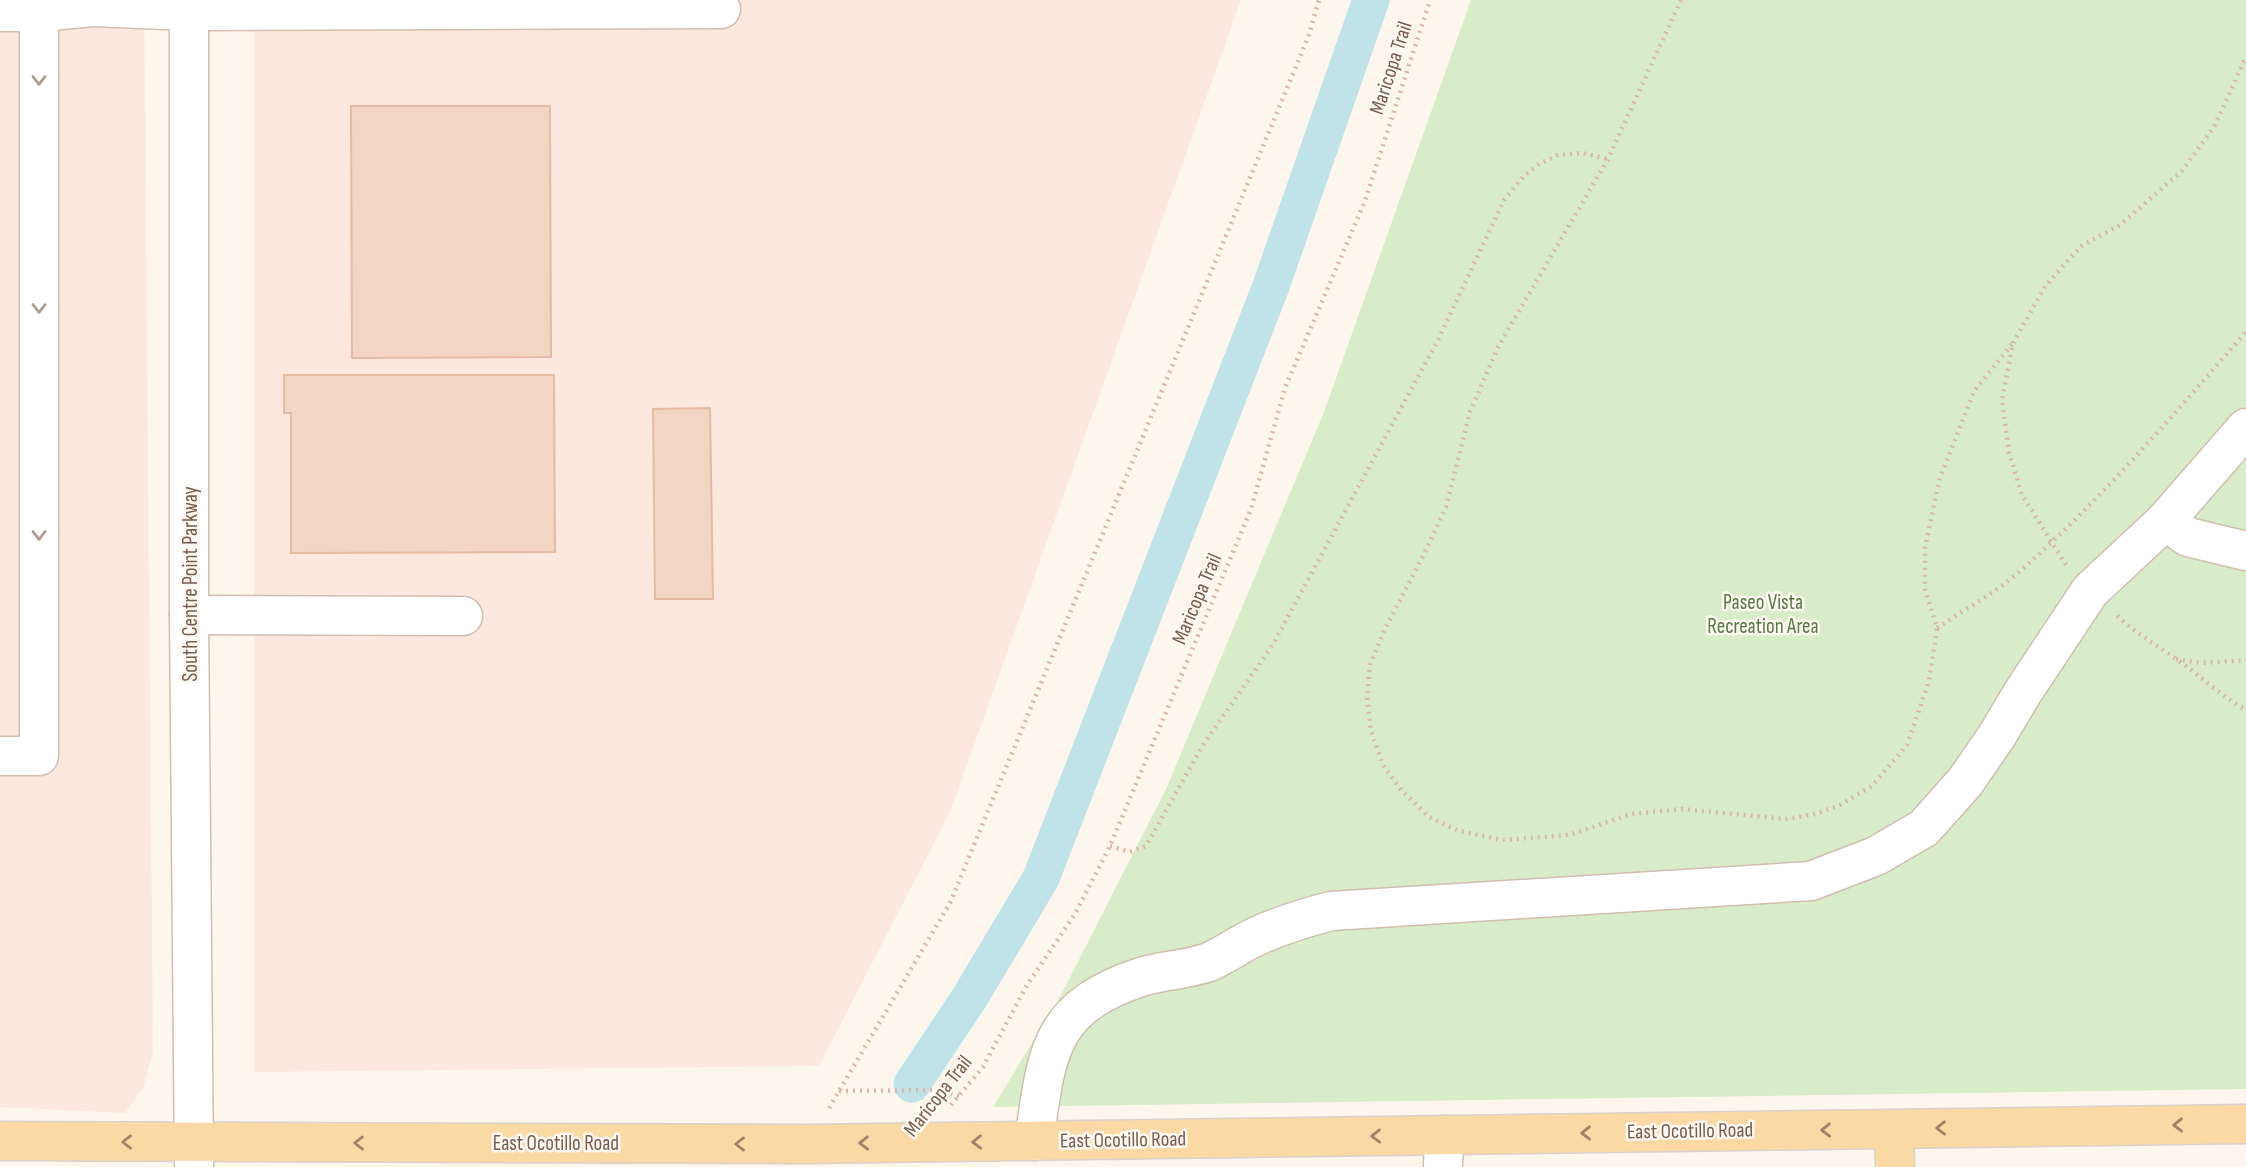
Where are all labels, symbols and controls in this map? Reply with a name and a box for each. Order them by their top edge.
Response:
street label: Maricopa Trail [1364,18,1418,118]
one-way arrow [31,75,47,86]
one-way arrow [31,303,47,313]
street label: South Centre Point Parkway [178,486,203,682]
one-way arrow [31,530,47,541]
street label: Maricopa Trail [1167,550,1227,648]
park label: Paseo Vista Recreation Area [1707,590,1819,639]
street label: Maricopa Trail [899,1050,977,1142]
street label: East Ocotillo Road [1627,1117,1753,1145]
one-way arrow [2172,1117,2183,1132]
one-way arrow [1935,1120,1945,1136]
one-way arrow [1820,1122,1831,1137]
one-way arrow [1580,1125,1591,1141]
street label: East Ocotillo Road [1060,1126,1186,1154]
one-way arrow [1370,1128,1380,1144]
street label: East Ocotillo Road [493,1131,619,1156]
one-way arrow [121,1134,131,1150]
one-way arrow [971,1134,981,1150]
one-way arrow [353,1135,363,1151]
one-way arrow [734,1136,745,1152]
one-way arrow [858,1136,869,1151]

